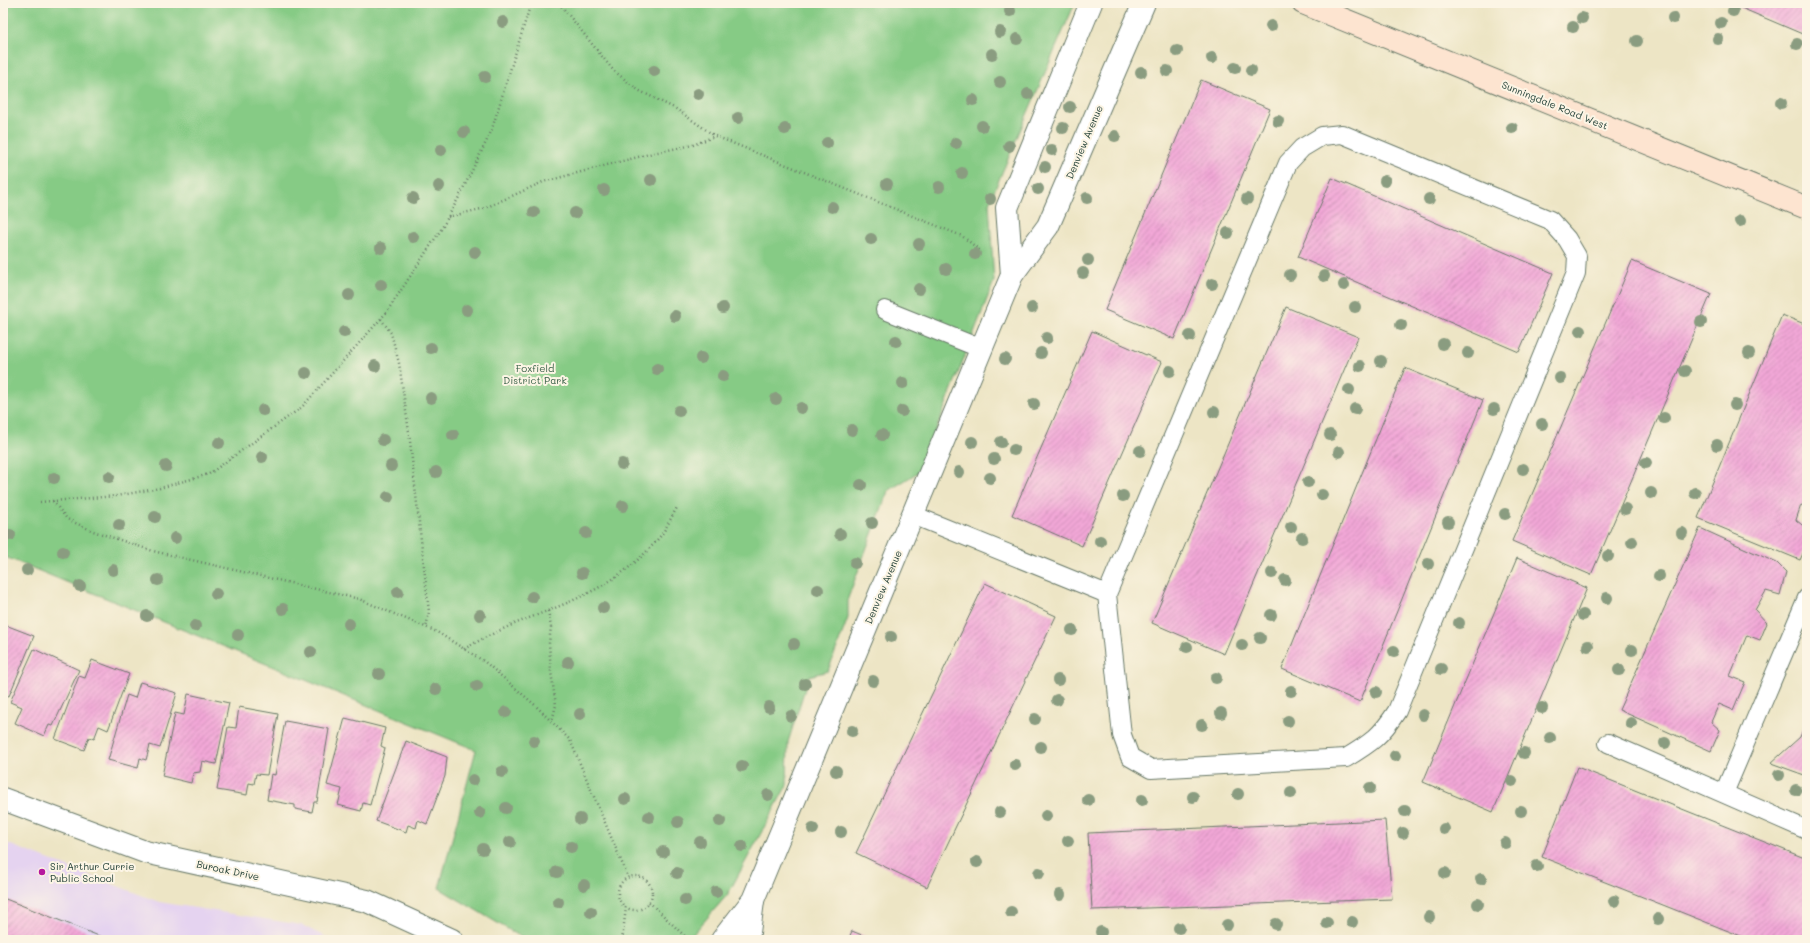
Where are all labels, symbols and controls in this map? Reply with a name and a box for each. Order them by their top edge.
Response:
street label: Sunningdale Road West [1500,77,1610,133]
street label: Denview Avenue [1062,103,1106,181]
park label: Foxfield District Park [503,361,567,387]
street label: Denview Avenue [861,548,905,626]
street label: Buroak Drive [195,857,261,883]
place label: Sir Arthur Currie Public School [50,859,134,885]
marker: Sir Arthur Currie Public School [37,867,47,877]

